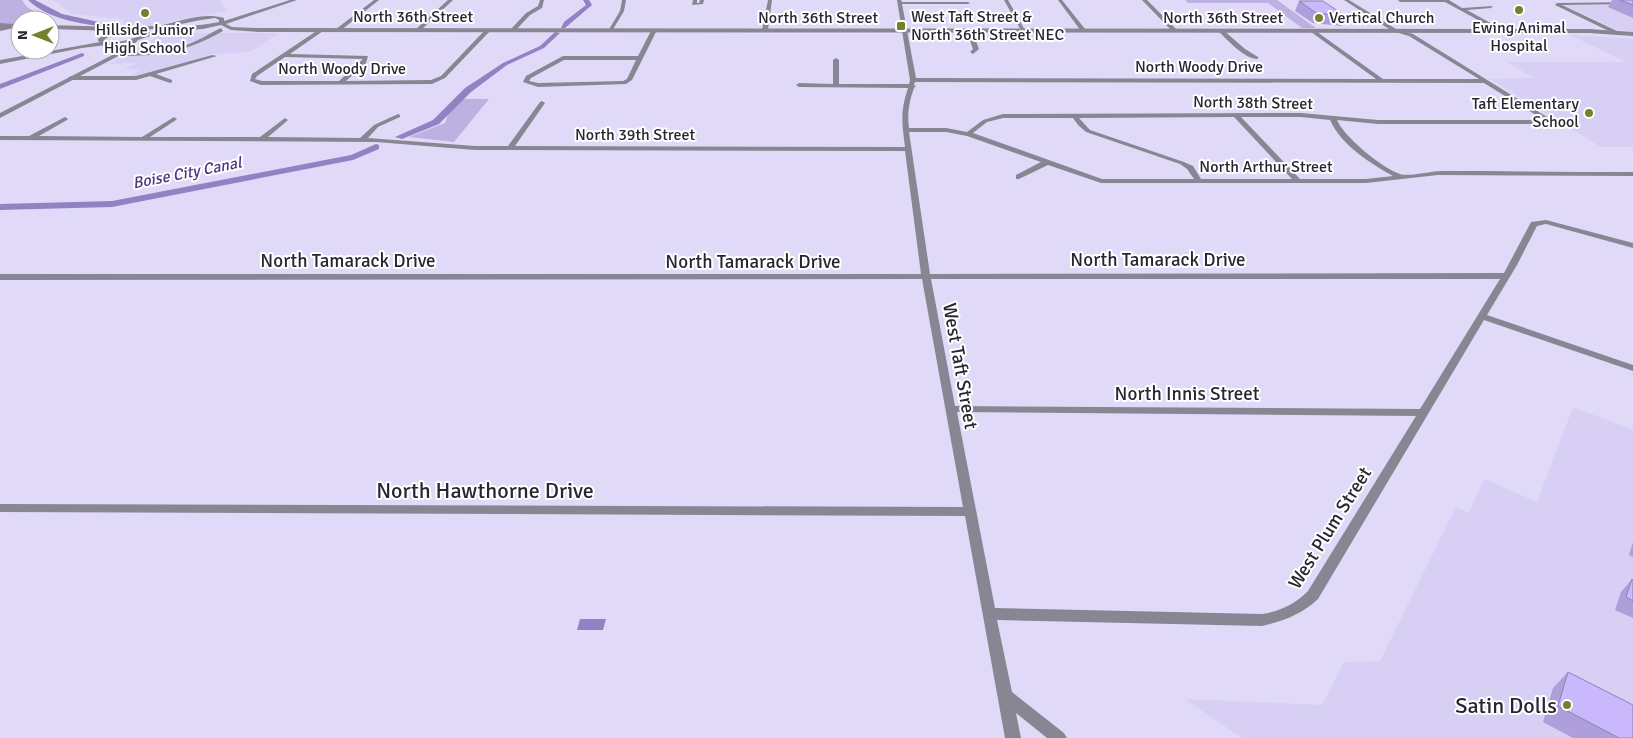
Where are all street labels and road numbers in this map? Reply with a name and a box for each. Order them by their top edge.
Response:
street label: North 36th Street [353,7,473,27]
street label: North 36th Street [758,8,878,28]
street label: North 36th Street [1163,8,1283,28]
street label: North Woody Drive [1135,57,1263,77]
street label: North Woody Drive [278,59,406,79]
street label: North 38th Street [1193,92,1314,114]
street label: North 39th Street [575,125,695,145]
street label: North Arthur Street [1199,157,1333,177]
street label: North Tamarack Drive [1070,248,1246,272]
street label: North Tamarack Drive [260,249,436,273]
street label: North Tamarack Drive [665,250,841,274]
street label: West Taft Street [937,301,983,431]
street label: North Innis Street [1115,382,1260,406]
street label: West Plum Street [1283,462,1377,593]
street label: North Hawthorne Drive [376,477,594,504]

